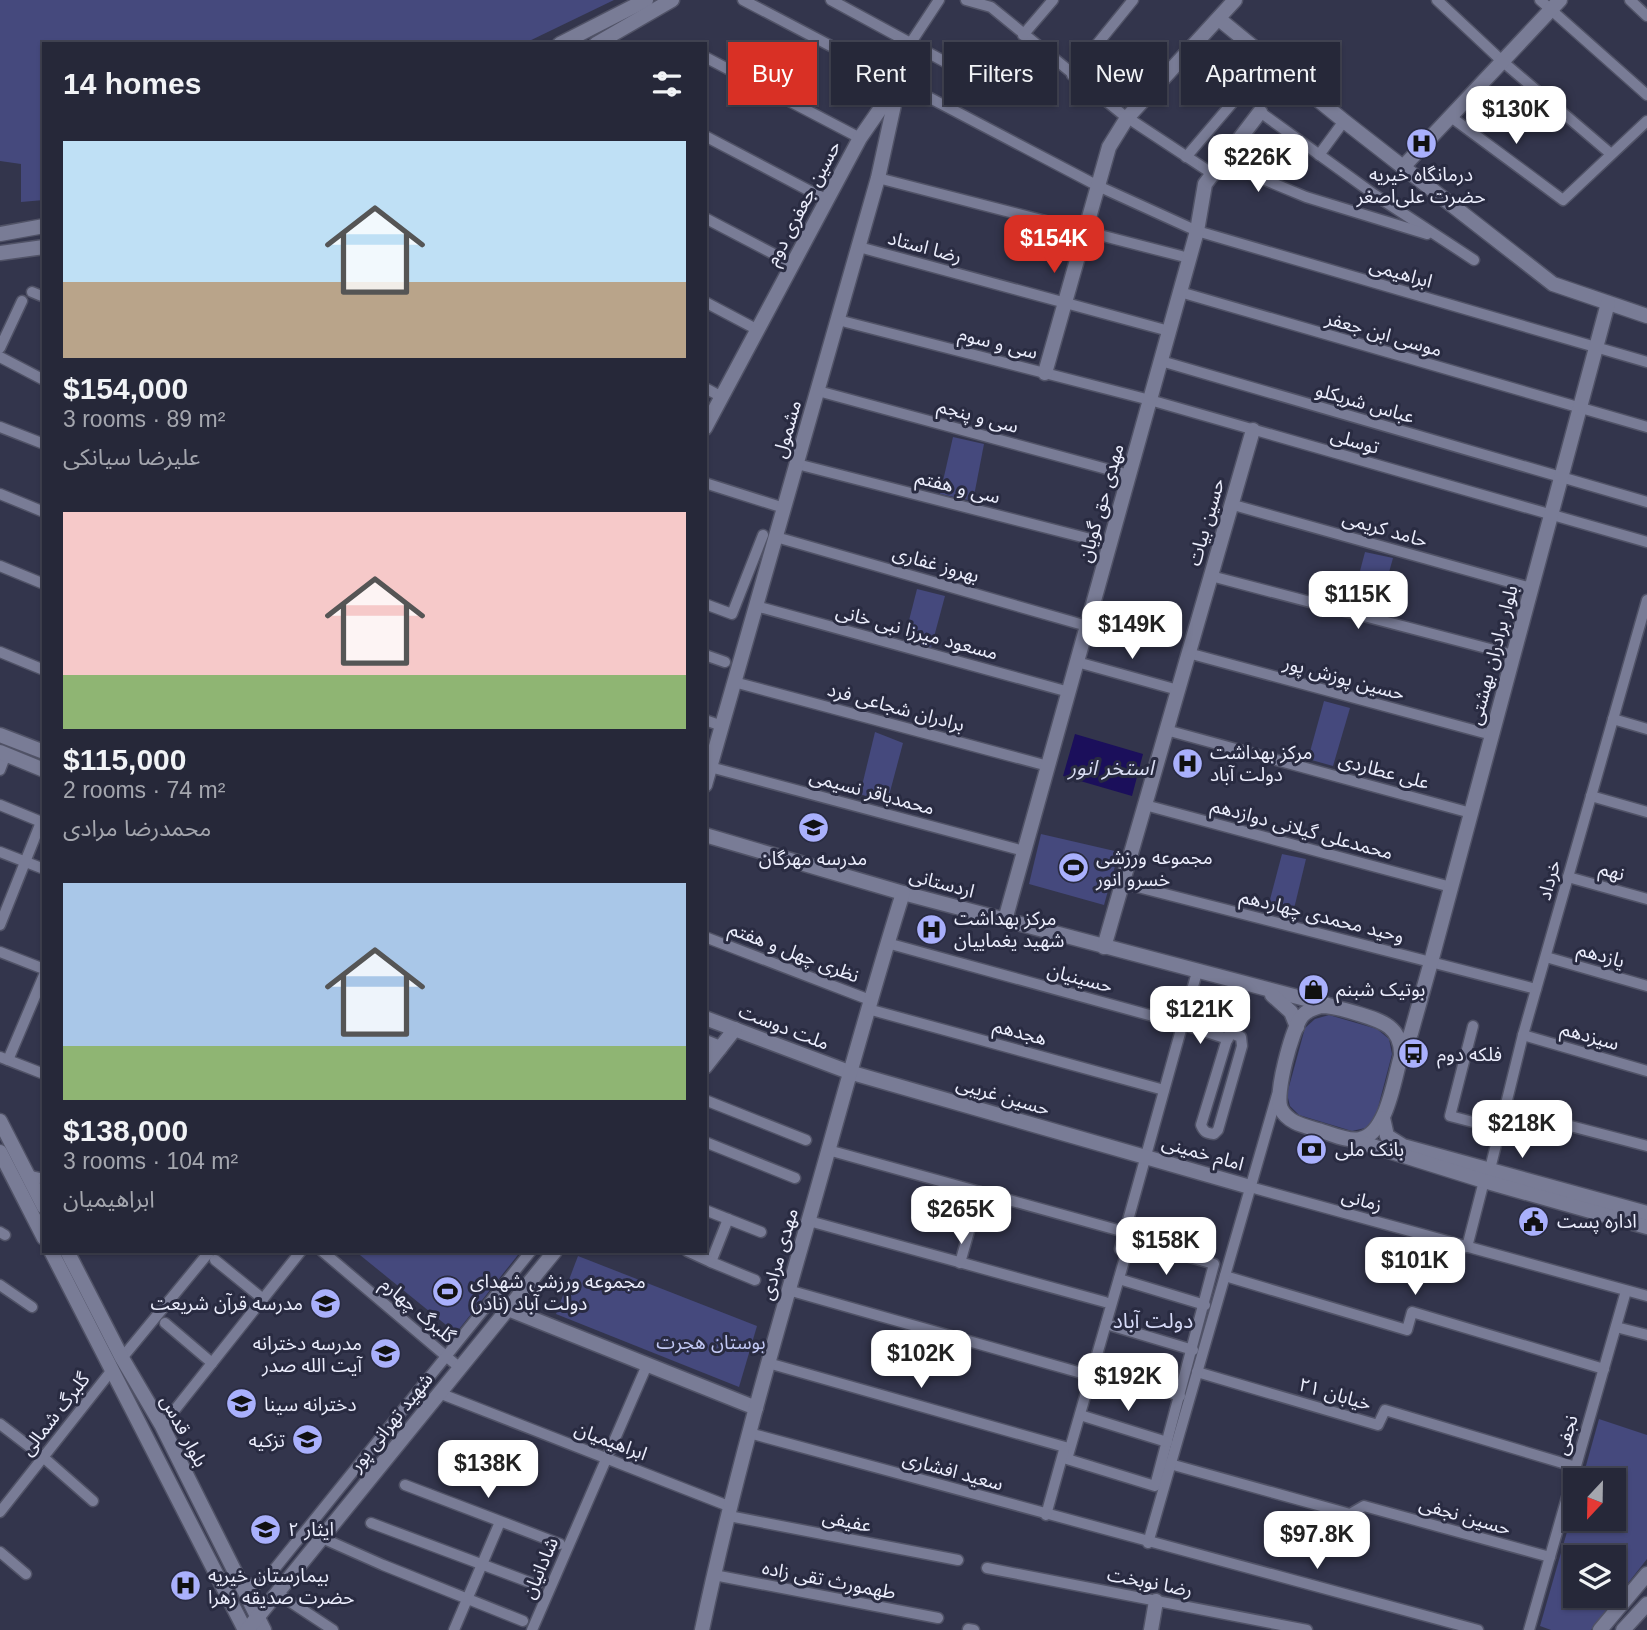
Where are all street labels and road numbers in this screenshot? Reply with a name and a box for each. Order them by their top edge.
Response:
street label: حسین جعفری دوم [761,137,848,271]
street label: رضا استاد [886,227,964,268]
street label: ابراهیمی [1367,254,1435,293]
street label: موسی ابن جعفر [1322,307,1445,362]
street label: سی و سوم [955,323,1040,367]
street label: عباس شریکلو [1313,379,1417,428]
street label: سی و پنجم [934,395,1021,441]
street label: مشمول [769,398,806,461]
street label: توسلی [1328,424,1382,459]
street label: مهدی حق گویان [1074,441,1129,565]
street label: سی و هفتم [913,466,1002,511]
street label: حسین بیات [1183,476,1229,569]
street label: حامد کریمی [1340,507,1430,552]
street label: بهروز غفاری [890,542,982,587]
street label: بلوار برادران بهشتی [1464,583,1523,727]
street label: مسعود میرزا نبی خانی [833,600,1000,665]
street label: حسین پوزش پور [1280,651,1407,706]
street label: برادران شجاعی فرد [825,679,967,736]
street label: علی عطاردی [1336,749,1432,794]
street label: محمدباقر نسیمی [807,765,937,820]
street label: محمدعلی گیلانی دوازدهم [1208,795,1395,867]
street label: خرداد [1533,857,1566,903]
street label: نهم [1596,857,1627,888]
street label: اردستانی [907,864,977,903]
street label: وحید محمدی چهاردهم [1237,885,1406,950]
street label: نظری چهل و هفتم [725,918,862,990]
street label: یازدهم [1574,938,1627,976]
street label: حسینیان [1045,959,1115,997]
street label: ملت دوست [736,1000,832,1055]
street label: هجدهم [990,1015,1049,1053]
street label: سیزدهم [1557,1018,1622,1058]
street label: حسین غریبی [954,1073,1052,1120]
street label: امام خمینی [1159,1131,1246,1179]
street label: زمانی [1339,1185,1384,1216]
street label: مهدی مرادی [756,1206,803,1303]
street label: گلبرگ چهارم [374,1273,460,1351]
street label: گلبرگ شمالی [16,1368,95,1460]
street label: شهید تهرانی پور [344,1369,439,1477]
street label: خیابان ۲۱ [1296,1374,1374,1414]
street label: بلوار قدس [156,1392,212,1471]
street label: نجفی [1550,1413,1583,1458]
street label: ابراهیمیان [571,1418,650,1465]
street label: سعید افشاری [900,1447,1006,1495]
street label: حسین نجفی [1417,1493,1513,1540]
street label: عفیفی [821,1506,873,1537]
street label: شادانیان [518,1534,562,1602]
street label: طهمورث تقی زاده [760,1557,898,1604]
street label: رضا نوبخت [1105,1563,1194,1602]

